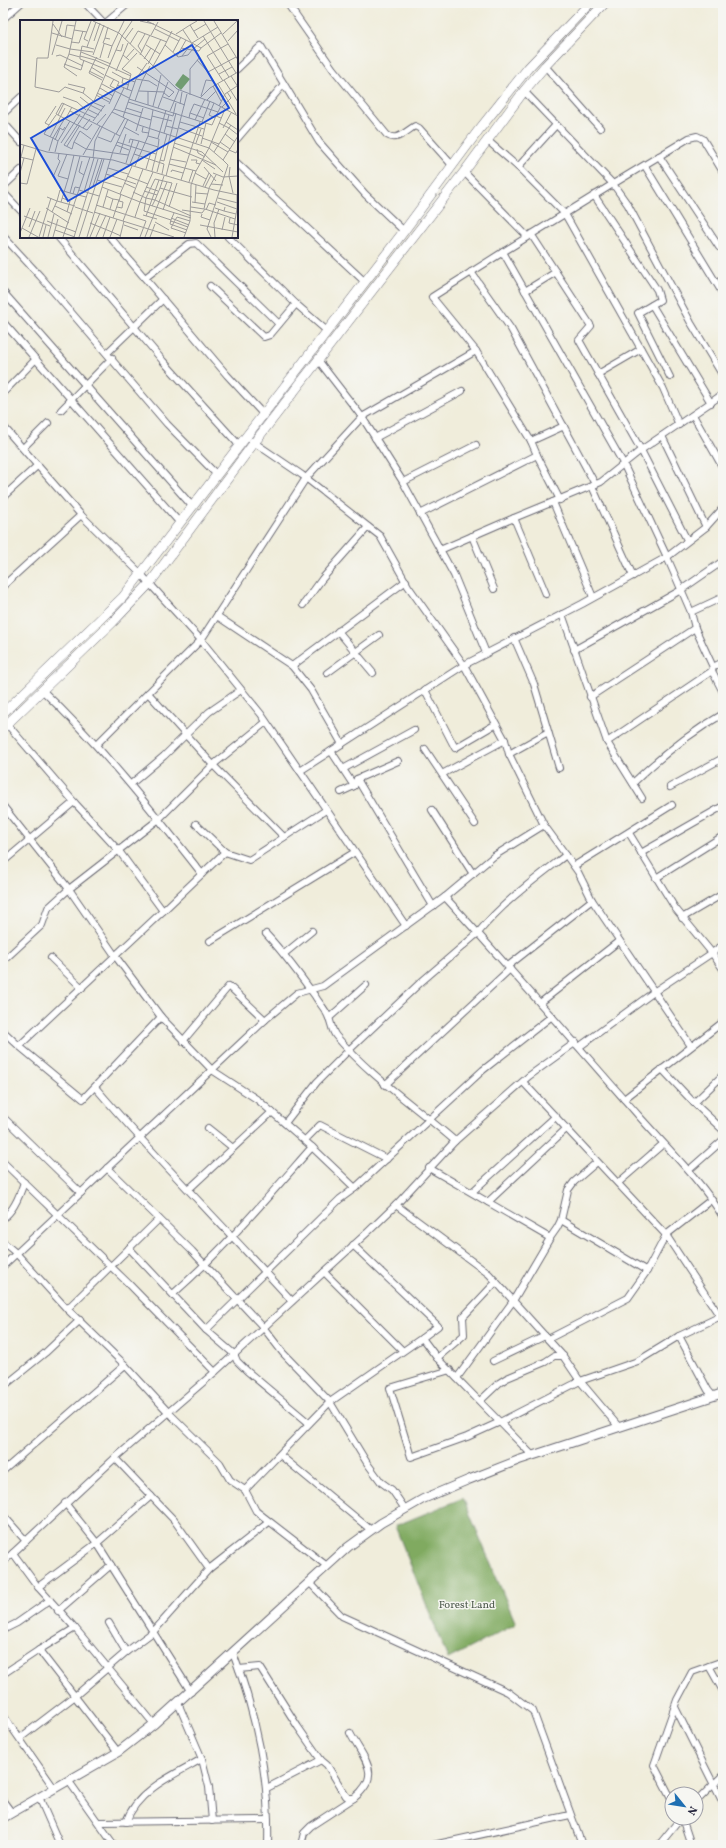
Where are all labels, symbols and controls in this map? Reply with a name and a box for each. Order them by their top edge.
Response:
inset map [20,20,238,238]
park label: Forest Land [439,1598,495,1613]
north arrow [664,1786,704,1826]
text: N [683,1803,700,1817]

